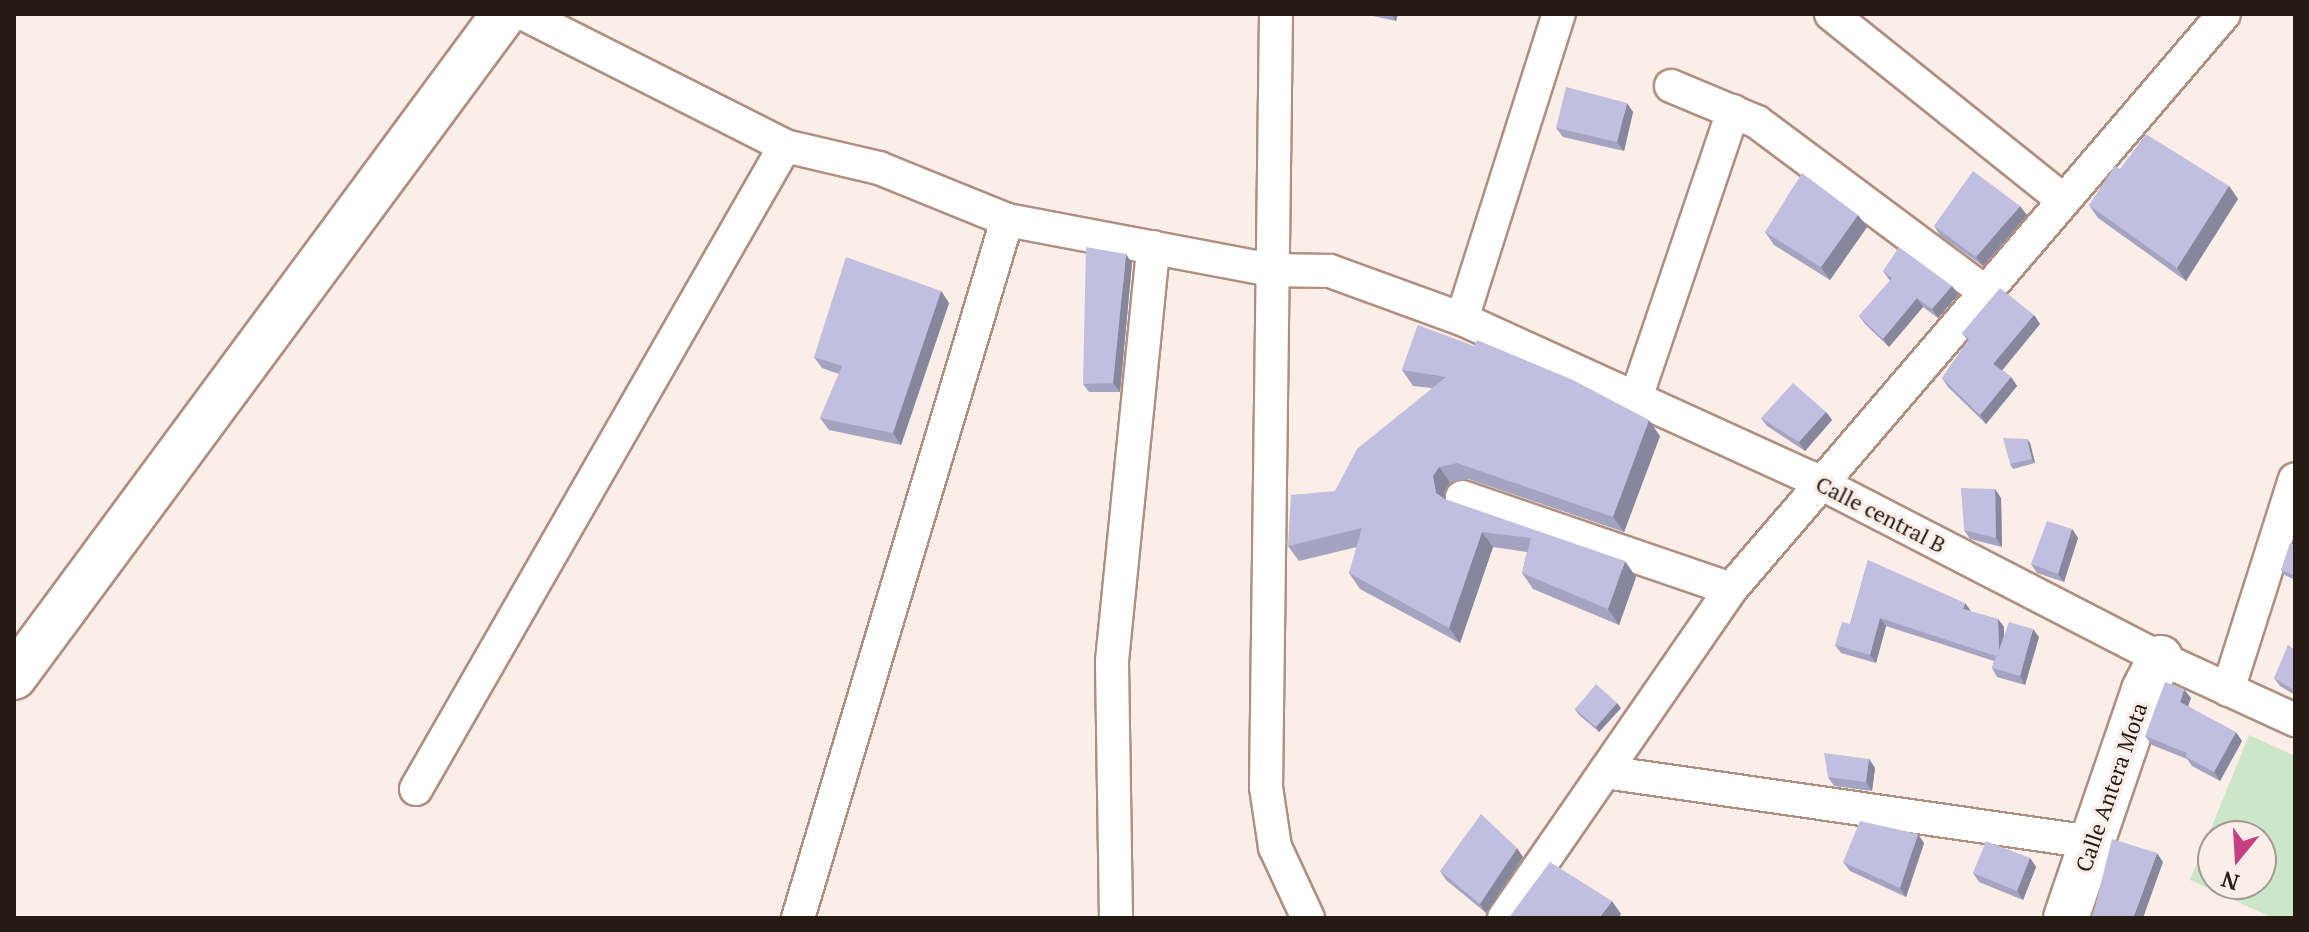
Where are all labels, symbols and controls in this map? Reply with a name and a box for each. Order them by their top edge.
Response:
street label: Calle central B [1812,470,1950,558]
street label: Calle Antera Mota [2070,699,2152,875]
north arrow [2197,820,2277,900]
text: N [2218,865,2242,898]

